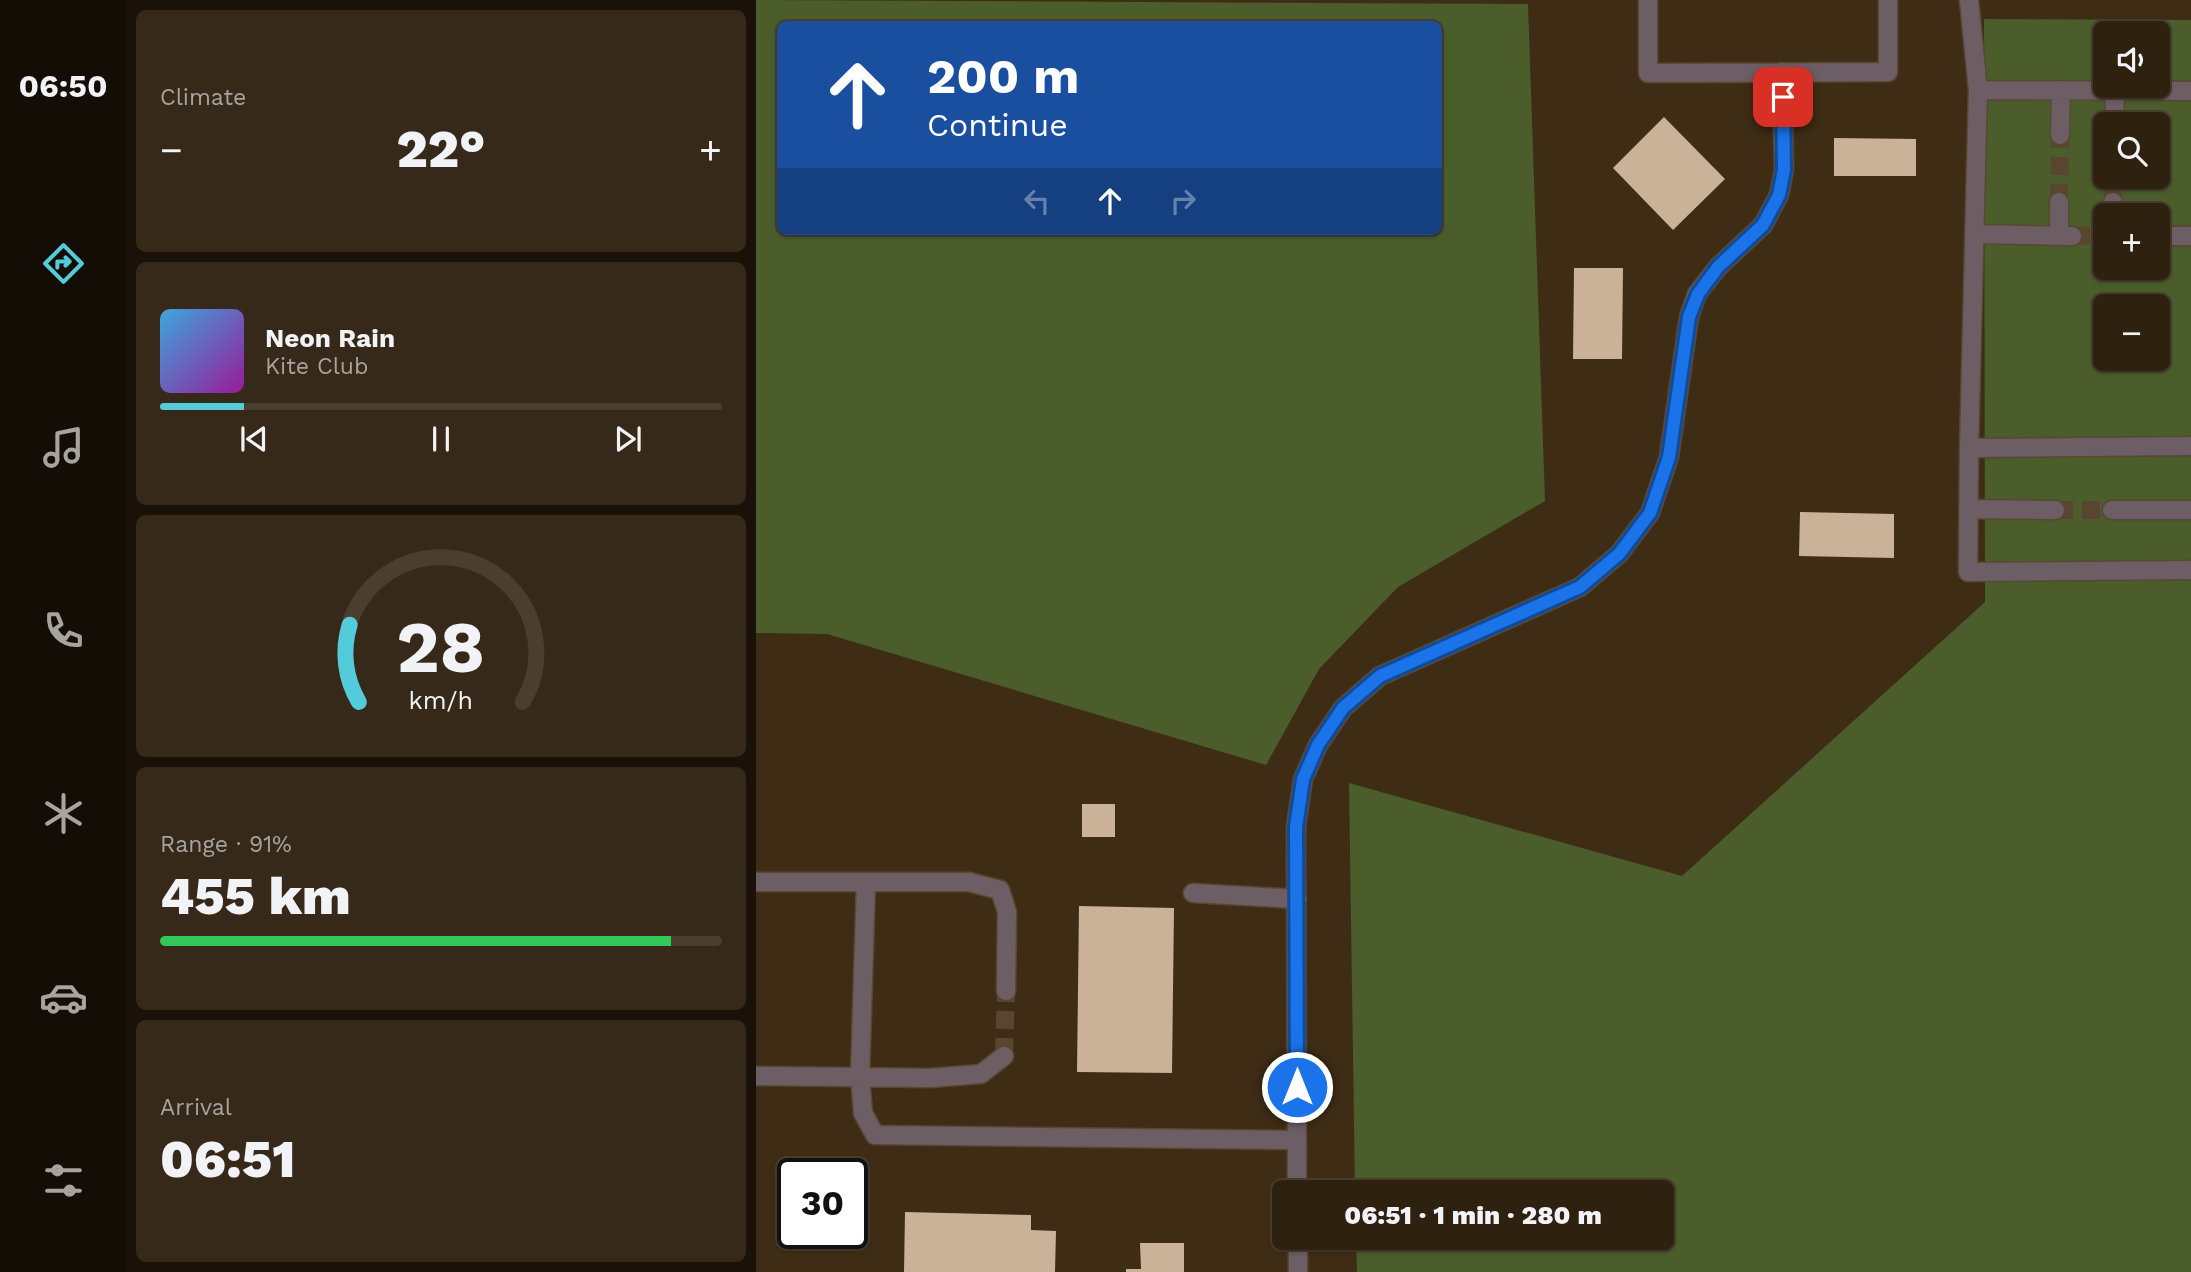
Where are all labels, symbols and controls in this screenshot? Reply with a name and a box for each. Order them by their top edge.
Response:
map controls [2093,21,2170,371]
button: sound [2093,21,2170,98]
text: 200 m [927,47,1079,105]
icon: ahead [812,49,903,140]
text: 06:50 [18,67,108,105]
pin [1753,67,1813,127]
icon: arrive [1764,78,1802,116]
text: Climate [160,84,246,111]
text: Continue [927,106,1068,144]
button: search [2093,112,2170,189]
text: 22° [397,119,485,180]
text: − [160,128,183,172]
text: + [699,128,722,172]
icon: left [1018,182,1056,220]
icon: ahead [1091,182,1129,220]
icon: right [1164,182,1202,220]
button: + [2093,203,2170,280]
icon: directions [39,239,88,288]
button: − [2093,294,2170,371]
text: Neon Rain [265,323,395,353]
text: Kite Club [265,353,368,380]
icon: previous [235,420,273,458]
icon: pause [422,420,460,458]
icon: next [609,420,647,458]
icon: music [39,423,88,472]
text: 28 [396,604,486,690]
icon: phone [39,606,88,655]
text: km/h [409,686,473,715]
icon: climate [39,789,88,838]
text: Range · 91% [160,831,292,858]
text: 455 km [160,866,351,927]
icon: car [39,973,88,1022]
position arrow [1260,1050,1334,1124]
text: Arrival [160,1094,232,1121]
text: 06:51 [160,1129,295,1190]
icon: filters [39,1156,88,1205]
speed limit sign: 30 [777,1158,868,1249]
text: 06:51 · 1 min · 280 m [1344,1200,1602,1230]

